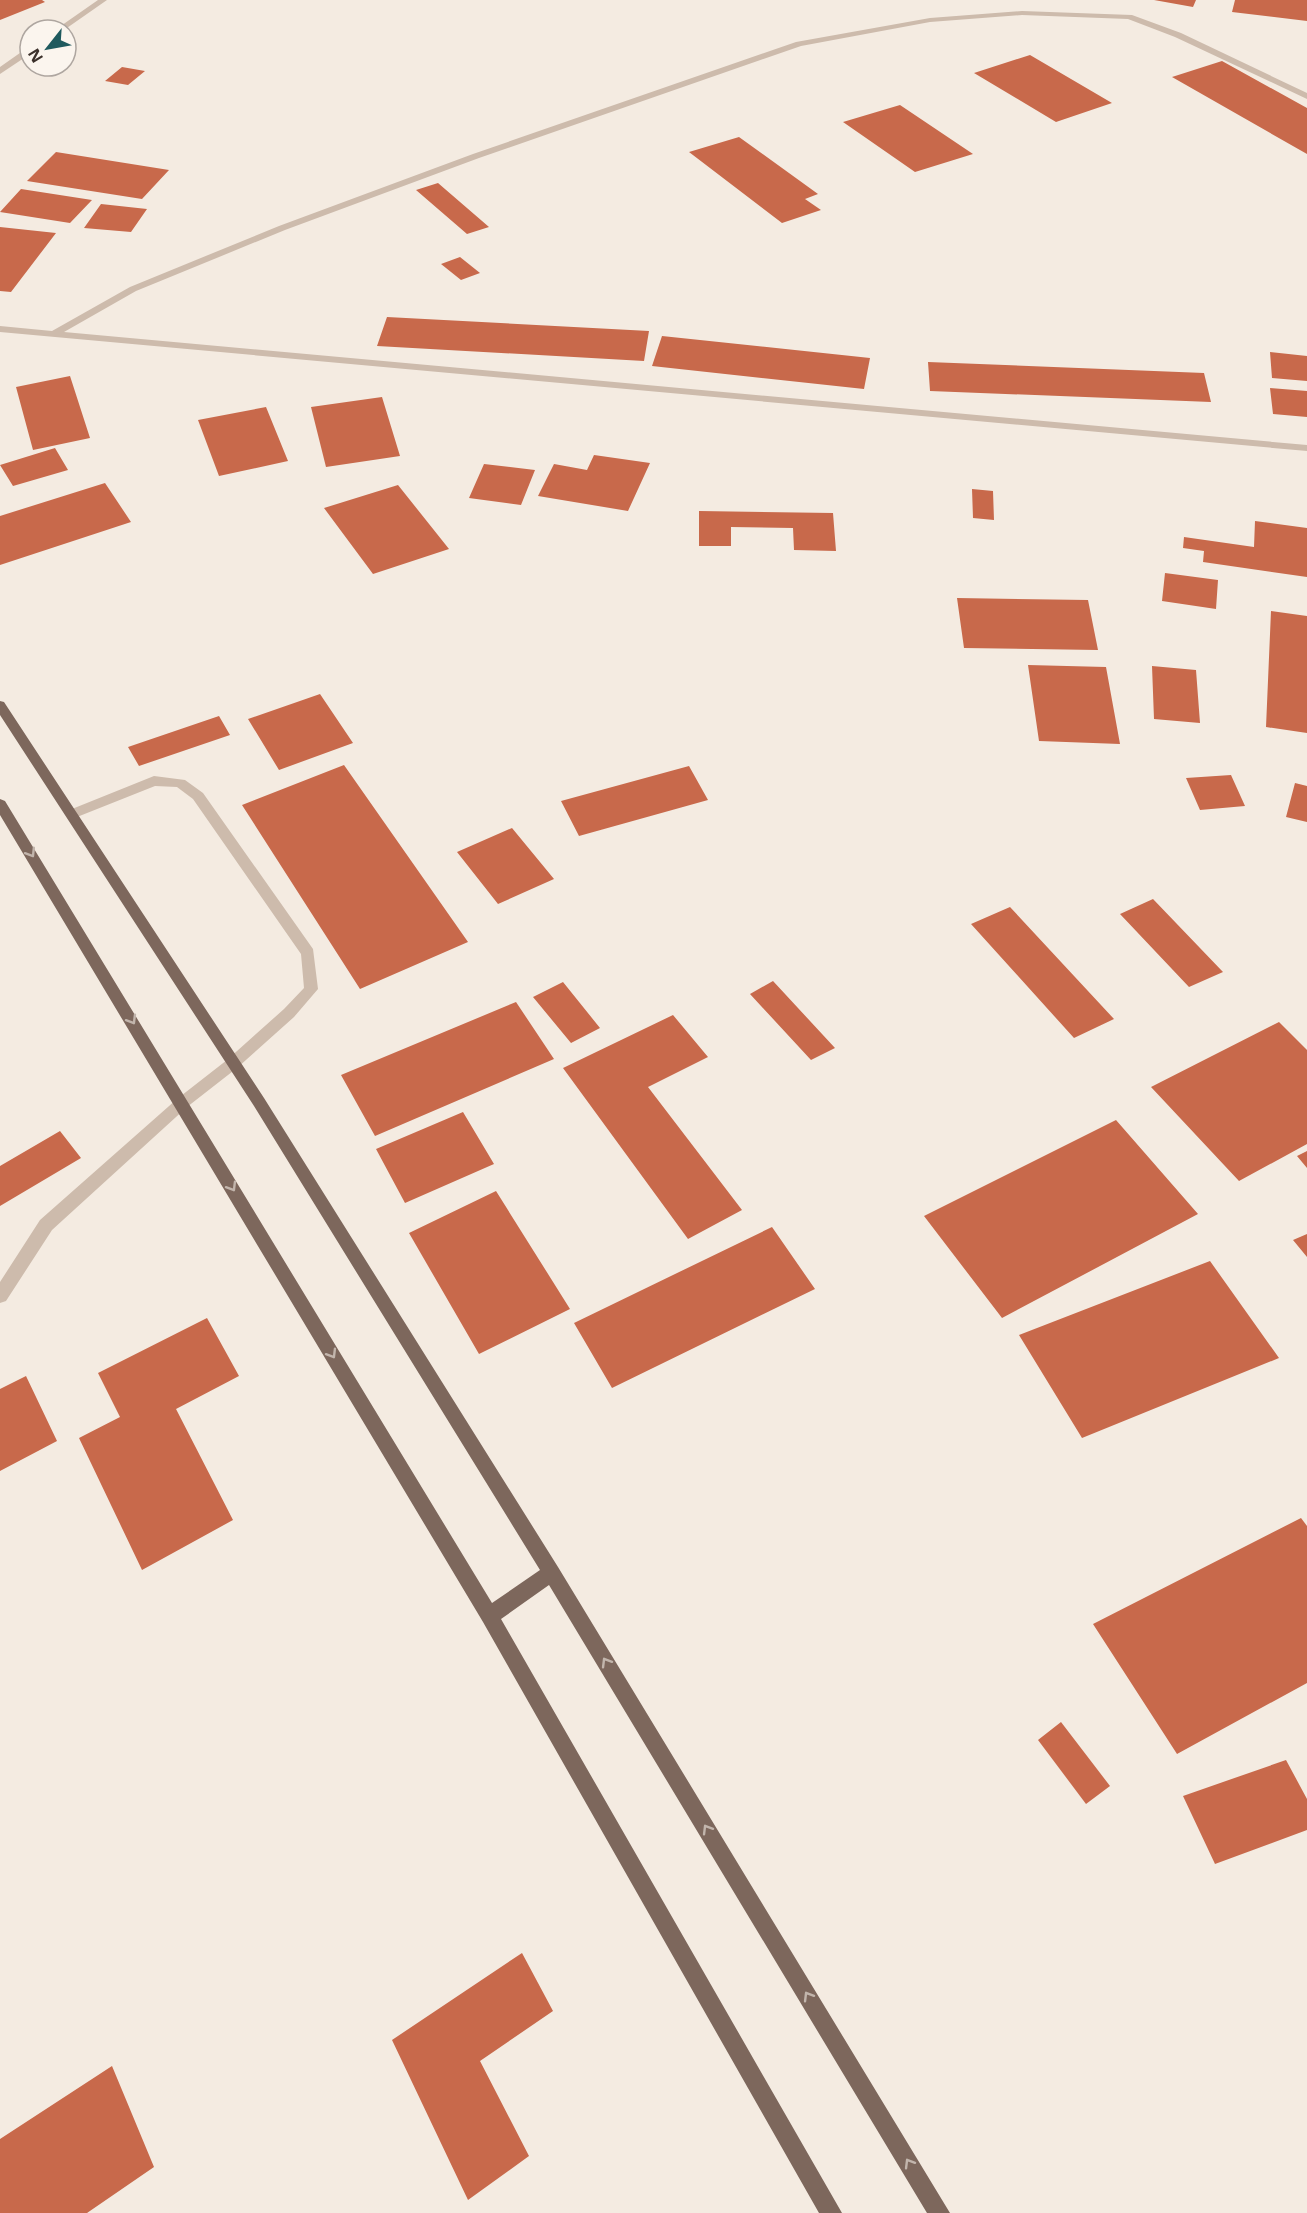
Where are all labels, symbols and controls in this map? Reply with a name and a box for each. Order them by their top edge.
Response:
north arrow [18,18,78,78]
text: N [22,44,48,67]
one-way arrow [24,847,36,857]
one-way arrow [125,1014,137,1024]
one-way arrow [225,1181,237,1191]
one-way arrow [325,1348,337,1358]
one-way arrow [602,1658,614,1668]
one-way arrow [703,1825,714,1835]
one-way arrow [803,1992,815,2002]
one-way arrow [904,2159,916,2169]

